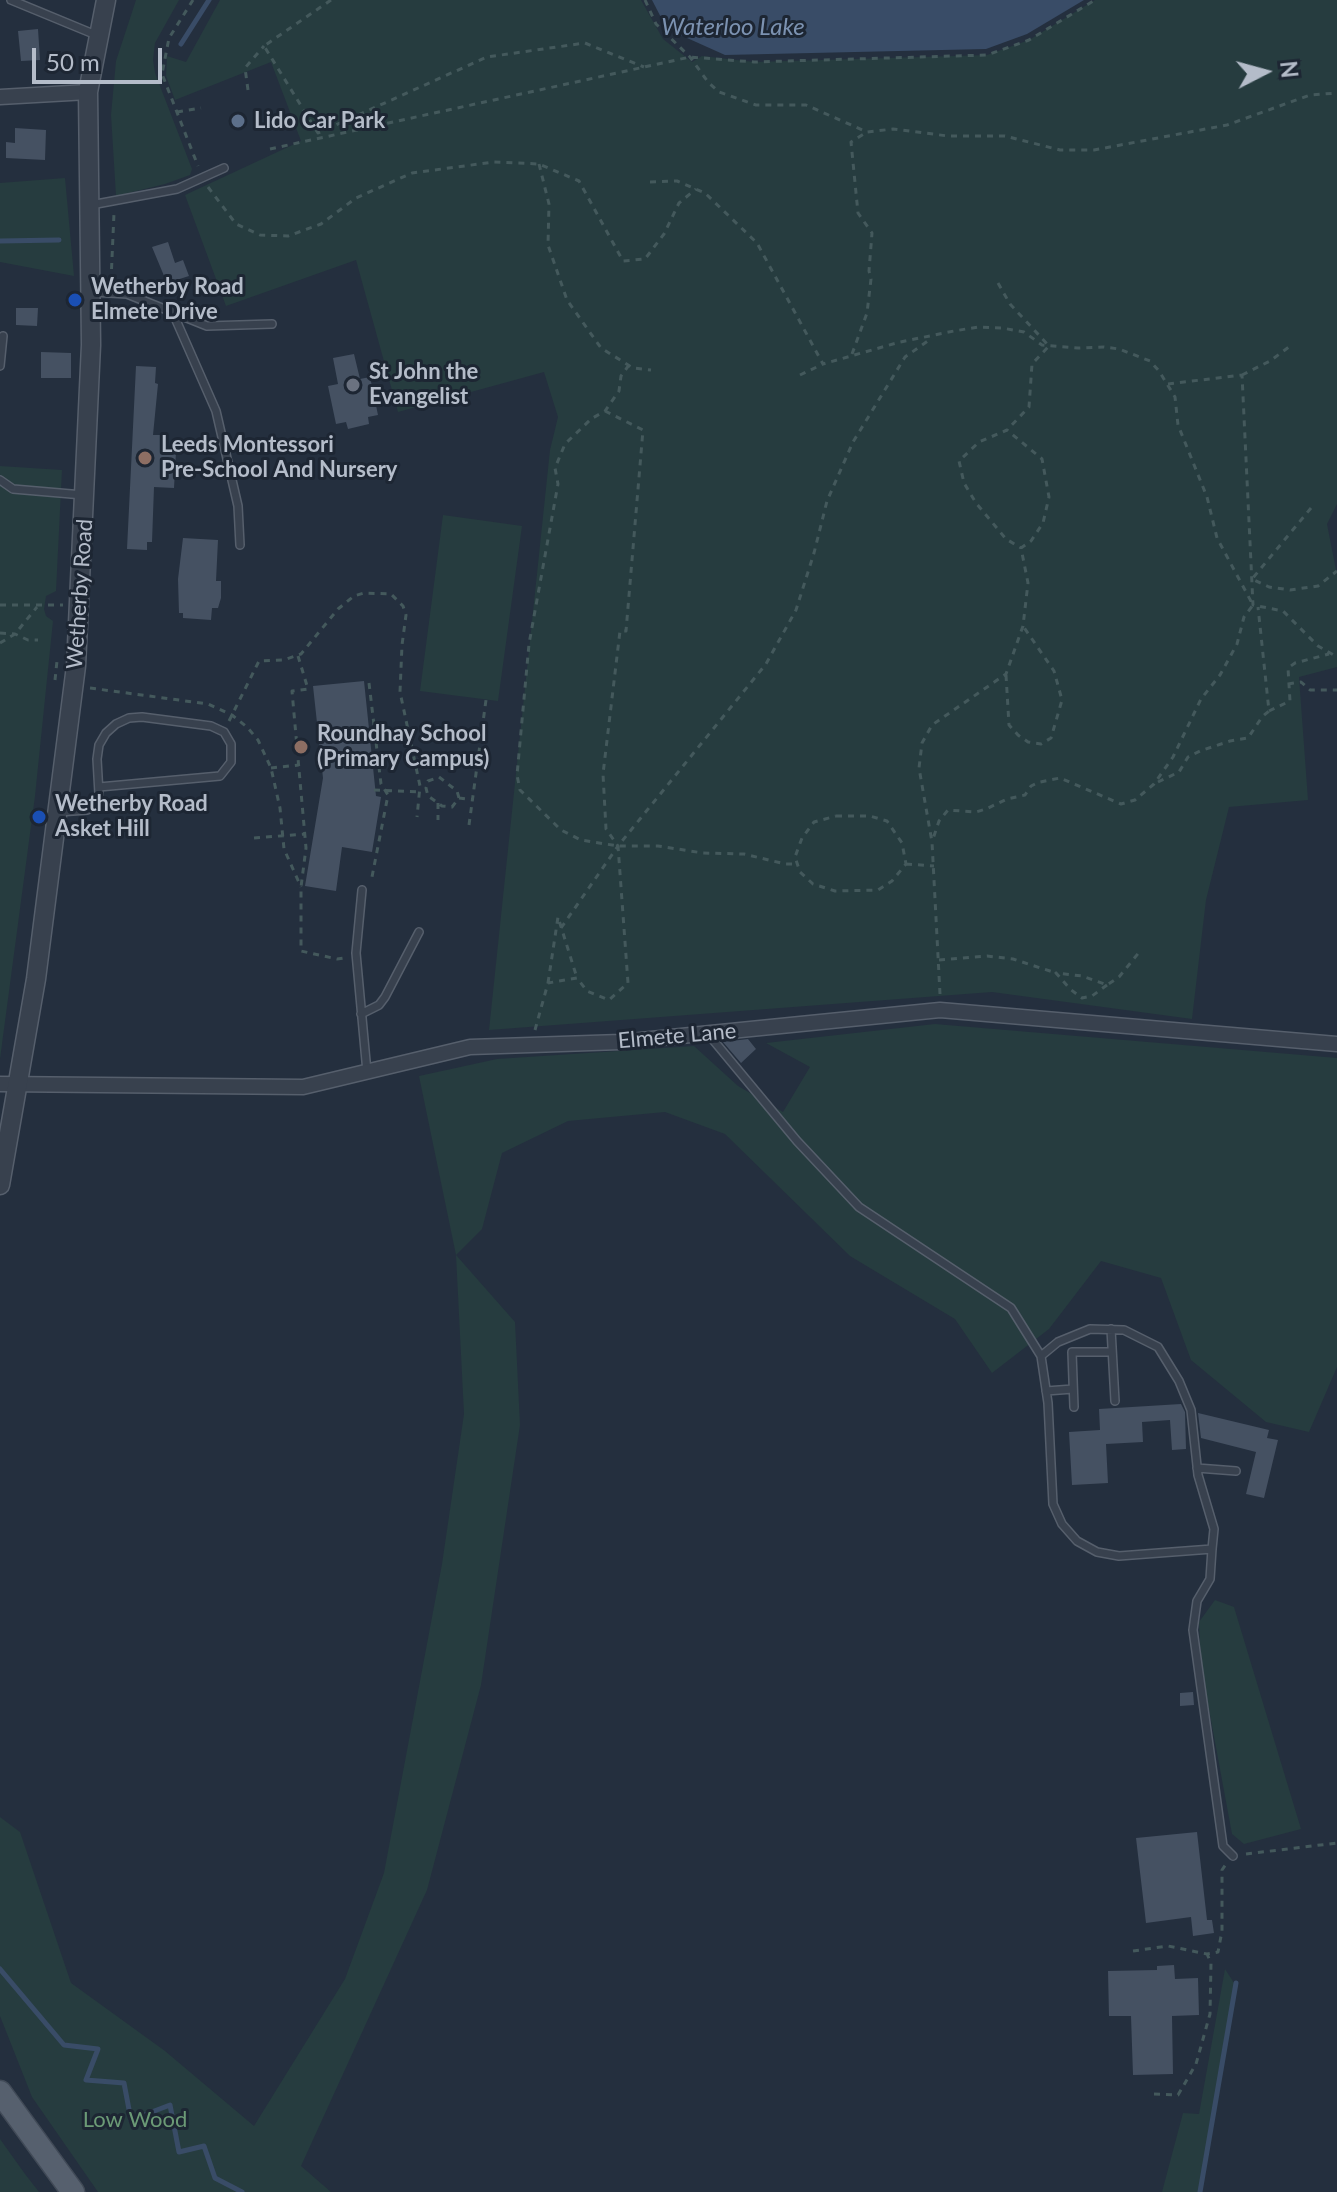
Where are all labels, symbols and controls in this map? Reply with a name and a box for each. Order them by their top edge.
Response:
water label: Waterloo Lake [661,13,805,41]
scale bar [36,32,166,82]
north arrow [1225,32,1305,112]
text: 50 m [46,47,100,76]
text: N [1275,60,1304,79]
place label: Lido Car Park [254,108,385,134]
marker: Lido Car Park [229,112,247,130]
place label: Wetherby Road Elmete Drive [91,274,244,326]
marker: Wetherby Road Elmete Drive [66,291,84,309]
place label: St John the Evangelist [369,359,478,410]
marker: St John the Evangelist [344,376,362,394]
place label: Leeds Montessori Pre-School And Nursery [161,432,397,484]
marker: Leeds Montessori Pre-School And Nursery [136,449,154,467]
street label: Wetherby Road [62,518,98,670]
place label: Roundhay School (Primary Campus) [317,721,489,772]
marker: Roundhay School (Primary Campus) [292,738,310,756]
place label: Wetherby Road Asket Hill [55,791,208,842]
marker: Wetherby Road Asket Hill [30,808,48,826]
street label: Elmete Lane [617,1018,737,1054]
park label: Low Wood [83,2107,187,2133]

